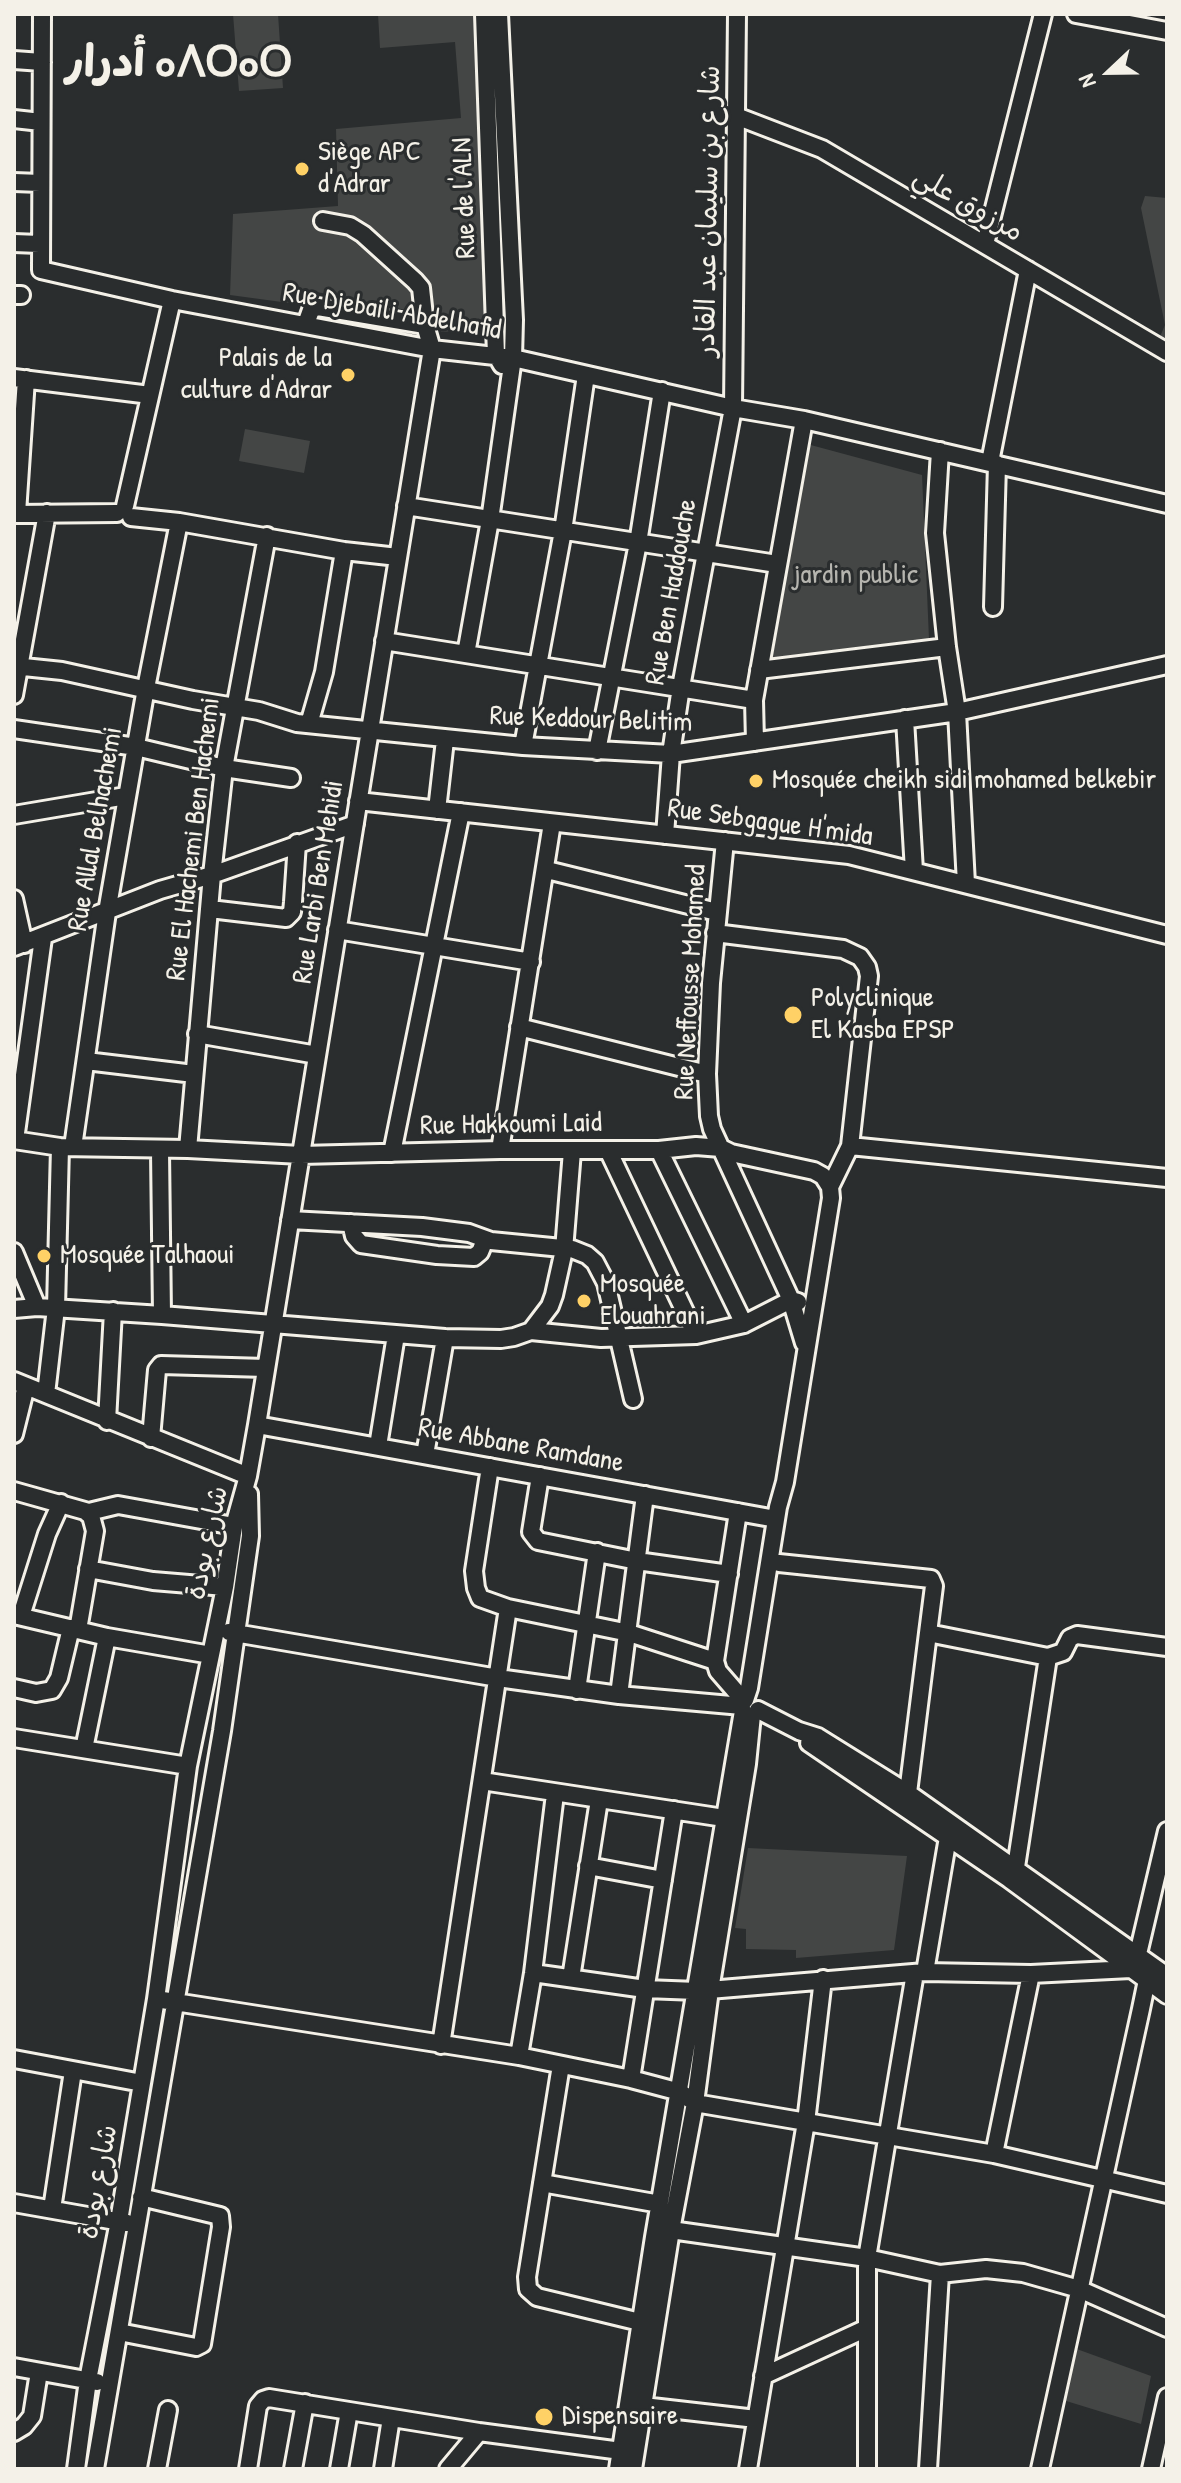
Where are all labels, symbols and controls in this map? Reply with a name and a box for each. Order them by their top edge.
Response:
north arrow [1069,32,1149,112]
district label: أدرار ⴰⴷⵔⴰⵔ [65,38,293,90]
street label: شارع بن سليمان عبد القادر [690,65,728,357]
text: N [1071,70,1103,92]
place label: Siège APC d'Adrar [318,136,421,202]
street label: Rue de l'ALN [446,137,484,259]
marker: Siège APC d'Adrar [293,160,311,178]
street label: مرزوق علي [907,160,1029,250]
street label: Rue Djebaili Abdelhafid [280,276,504,348]
place label: Palais de la culture d'Adrar [181,342,332,408]
marker: Palais de la culture d'Adrar [339,366,357,384]
street label: Rue Ben Haddouche [639,496,705,688]
park label: jardin public [794,559,918,593]
street label: Rue El Hachemi Ben Hachemi [160,696,228,982]
street label: Rue Keddour Belitim [489,700,693,740]
street label: Rue Allal Belhachemi [62,724,130,934]
place label: Mosquée cheikh sidi mohamed belkebir [772,764,1156,798]
marker: Mosquée cheikh sidi mohamed belkebir [747,772,765,790]
street label: Rue Larbi Ben Mehidi [286,778,352,986]
street label: Rue Sebgague H'mida [665,792,875,854]
street label: Rue Neffousse Mohamed [668,863,714,1101]
place label: Polyclinique El Kasba EPSP [811,982,955,1048]
marker: Polyclinique El Kasba EPSP [782,1004,804,1026]
street label: Rue Hakkoumi Laid [420,1107,602,1143]
place label: Mosquée Talhaoui [60,1239,235,1273]
marker: Mosquée Talhaoui [35,1247,53,1265]
place label: Mosquée Elouahrani [600,1268,706,1334]
marker: Mosquée Elouahrani [575,1292,593,1310]
street label: Rue Abbane Ramdane [416,1411,626,1481]
street label: شارع بودة [180,1483,236,1603]
street label: شارع بودة [72,2122,126,2242]
place label: Dispensaire [562,2400,678,2434]
marker: Dispensaire [533,2406,555,2428]

